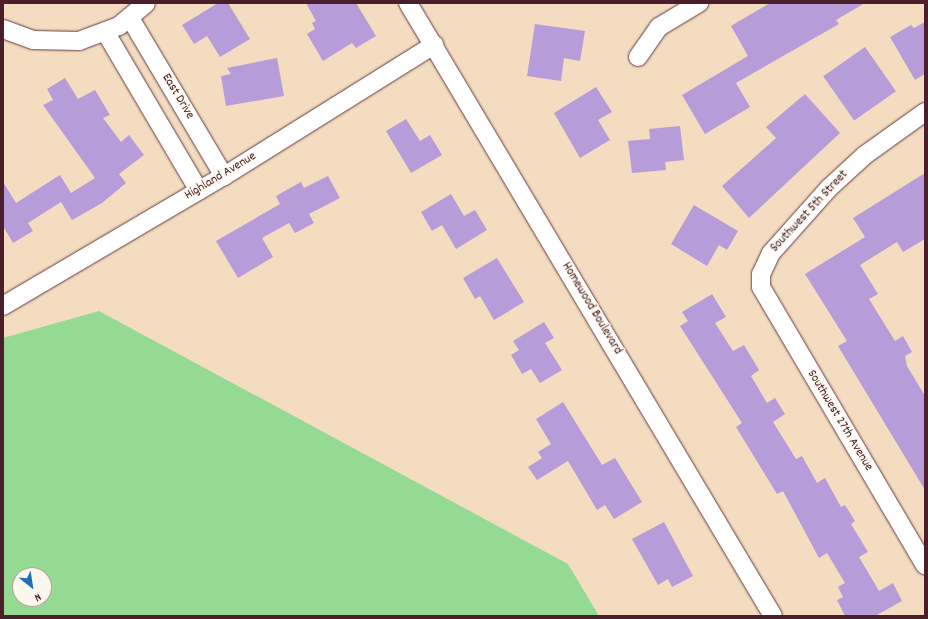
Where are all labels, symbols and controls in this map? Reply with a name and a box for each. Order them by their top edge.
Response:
street label: East Drive [157,71,197,123]
street label: Highland Avenue [182,150,260,204]
street label: Southwest 5th Street [768,168,852,256]
street label: Homewood Boulevard [557,260,625,358]
street label: Southwest 27th Avenue [803,368,875,474]
north arrow [12,567,52,607]
text: N [31,588,44,605]

